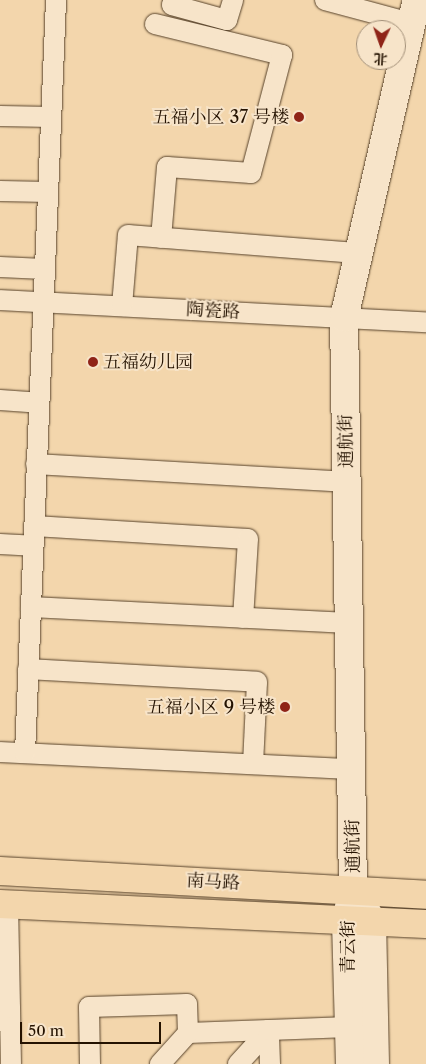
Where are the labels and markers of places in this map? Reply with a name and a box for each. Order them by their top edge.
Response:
place label: 五福小区 37 号楼 [153,106,289,128]
marker: 五福小区 37 号楼 [293,111,305,123]
place label: 五福幼儿园 [103,351,193,373]
marker: 五福幼儿园 [87,356,99,368]
place label: 五福小区 9 号楼 [147,696,275,718]
marker: 五福小区 9 号楼 [279,701,291,713]

